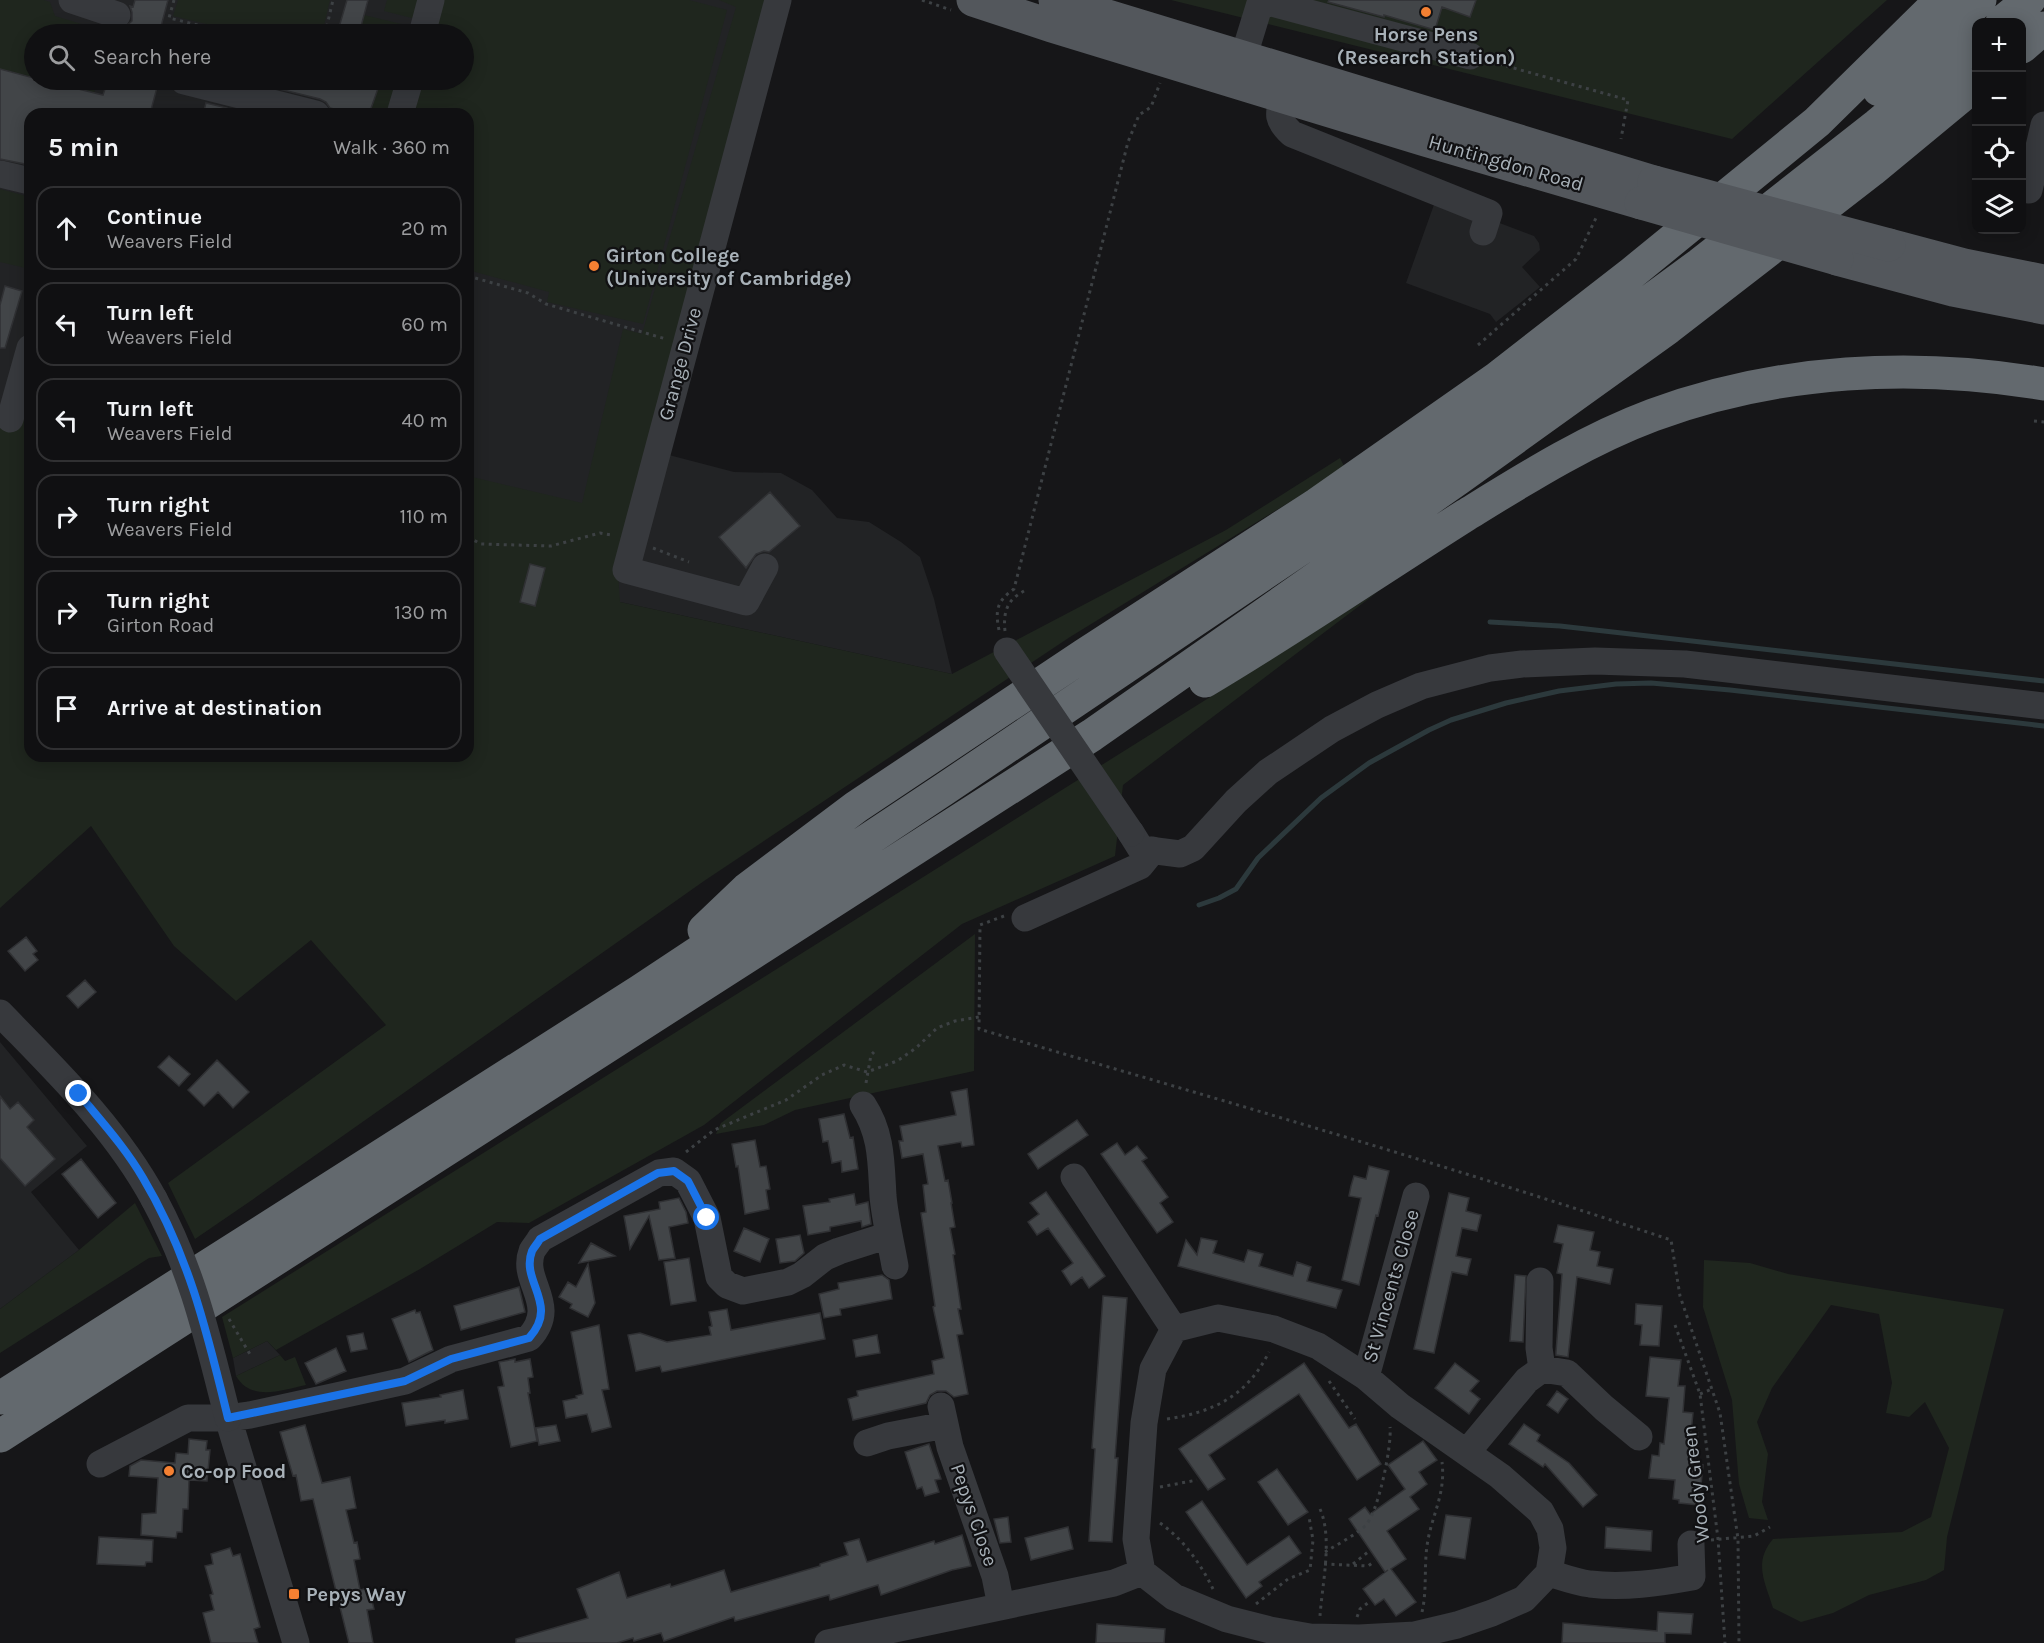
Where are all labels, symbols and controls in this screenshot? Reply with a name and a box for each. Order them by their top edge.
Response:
marker: Horse Pens (Research Station) [1419,5,1433,19]
map controls [1972,18,2026,234]
button: + [1972,18,2026,72]
place label: Horse Pens (Research Station) [1337,23,1515,69]
search box [24,24,474,90]
icon: search [45,41,78,74]
text: Search here [93,44,211,70]
button: − [1972,72,2026,126]
button: locate [1972,126,2026,180]
street label: Huntingdon Road [1426,130,1586,196]
text: 5 min [48,132,119,163]
text: Walk · 360 m [333,136,450,159]
button: layers [1972,180,2026,234]
text: Continue [107,204,202,230]
icon: ahead [50,212,83,245]
text: 20 m [401,217,448,240]
text: Weavers Field [107,230,233,253]
place label: Girton College (University of Cambridge) [606,244,852,290]
marker: Girton College (University of Cambridge) [587,259,601,273]
text: Turn left [107,300,194,326]
street label: Grange Drive [654,305,706,423]
icon: left [50,308,83,341]
text: 60 m [401,313,448,336]
text: Weavers Field [107,326,233,349]
text: Turn left [107,396,194,422]
icon: left [50,404,83,437]
text: 40 m [402,409,448,432]
text: Weavers Field [107,422,233,445]
text: Turn right [107,492,210,518]
icon: right [50,500,83,533]
text: 110 m [399,505,448,528]
text: Weavers Field [107,518,233,541]
text: Turn right [107,588,210,614]
icon: right [50,596,83,629]
text: 130 m [394,601,448,624]
text: Girton Road [107,614,214,637]
icon: arrive [50,692,83,725]
text: Arrive at destination [107,695,322,721]
route end [65,1080,91,1106]
route start [693,1204,719,1230]
street label: St Vincents Close [1358,1207,1424,1365]
street label: Woody Green [1677,1424,1715,1544]
place label: Co-op Food [181,1460,286,1483]
street label: Pepys Close [946,1461,1002,1569]
marker: Co-op Food [162,1464,176,1478]
place label: Pepys Way [306,1583,406,1606]
marker: Pepys Way [287,1587,301,1601]

